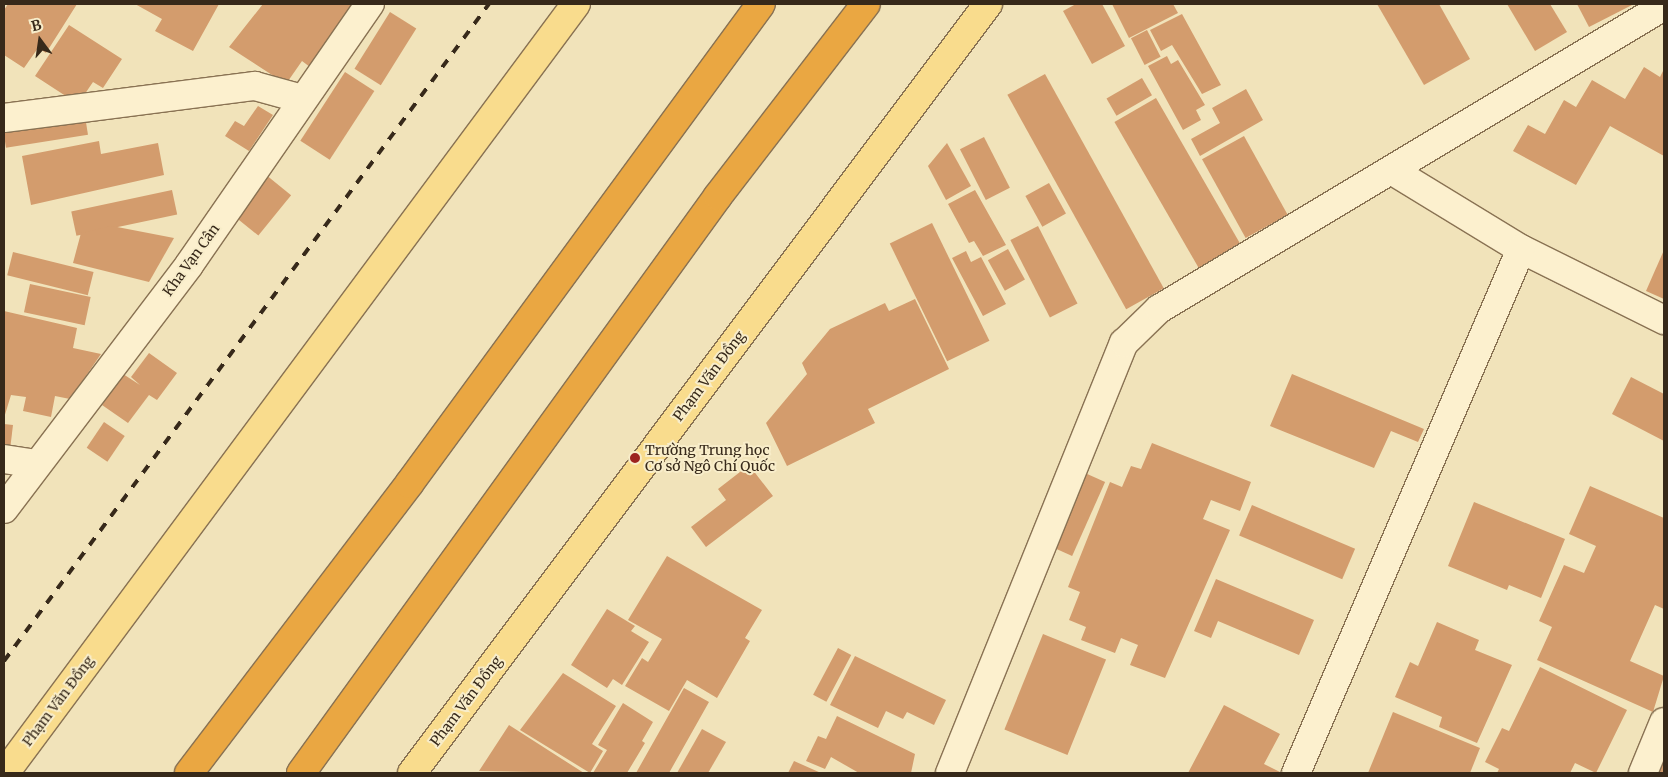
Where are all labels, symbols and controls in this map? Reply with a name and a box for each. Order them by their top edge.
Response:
north arrow [15,15,65,65]
text: B [29,16,43,35]
street label: Kha Vạn Cân [159,221,223,299]
street label: Phạm Văn Đồng [670,328,748,424]
place label: Trường Trung học Cơ sở Ngô Chí Quốc [645,442,775,474]
marker: Trường Trung học Cơ sở Ngô Chí Quốc [629,452,641,464]
street label: Phạm Văn Đồng [19,653,97,749]
street label: Phạm Văn Đồng [427,653,505,749]

